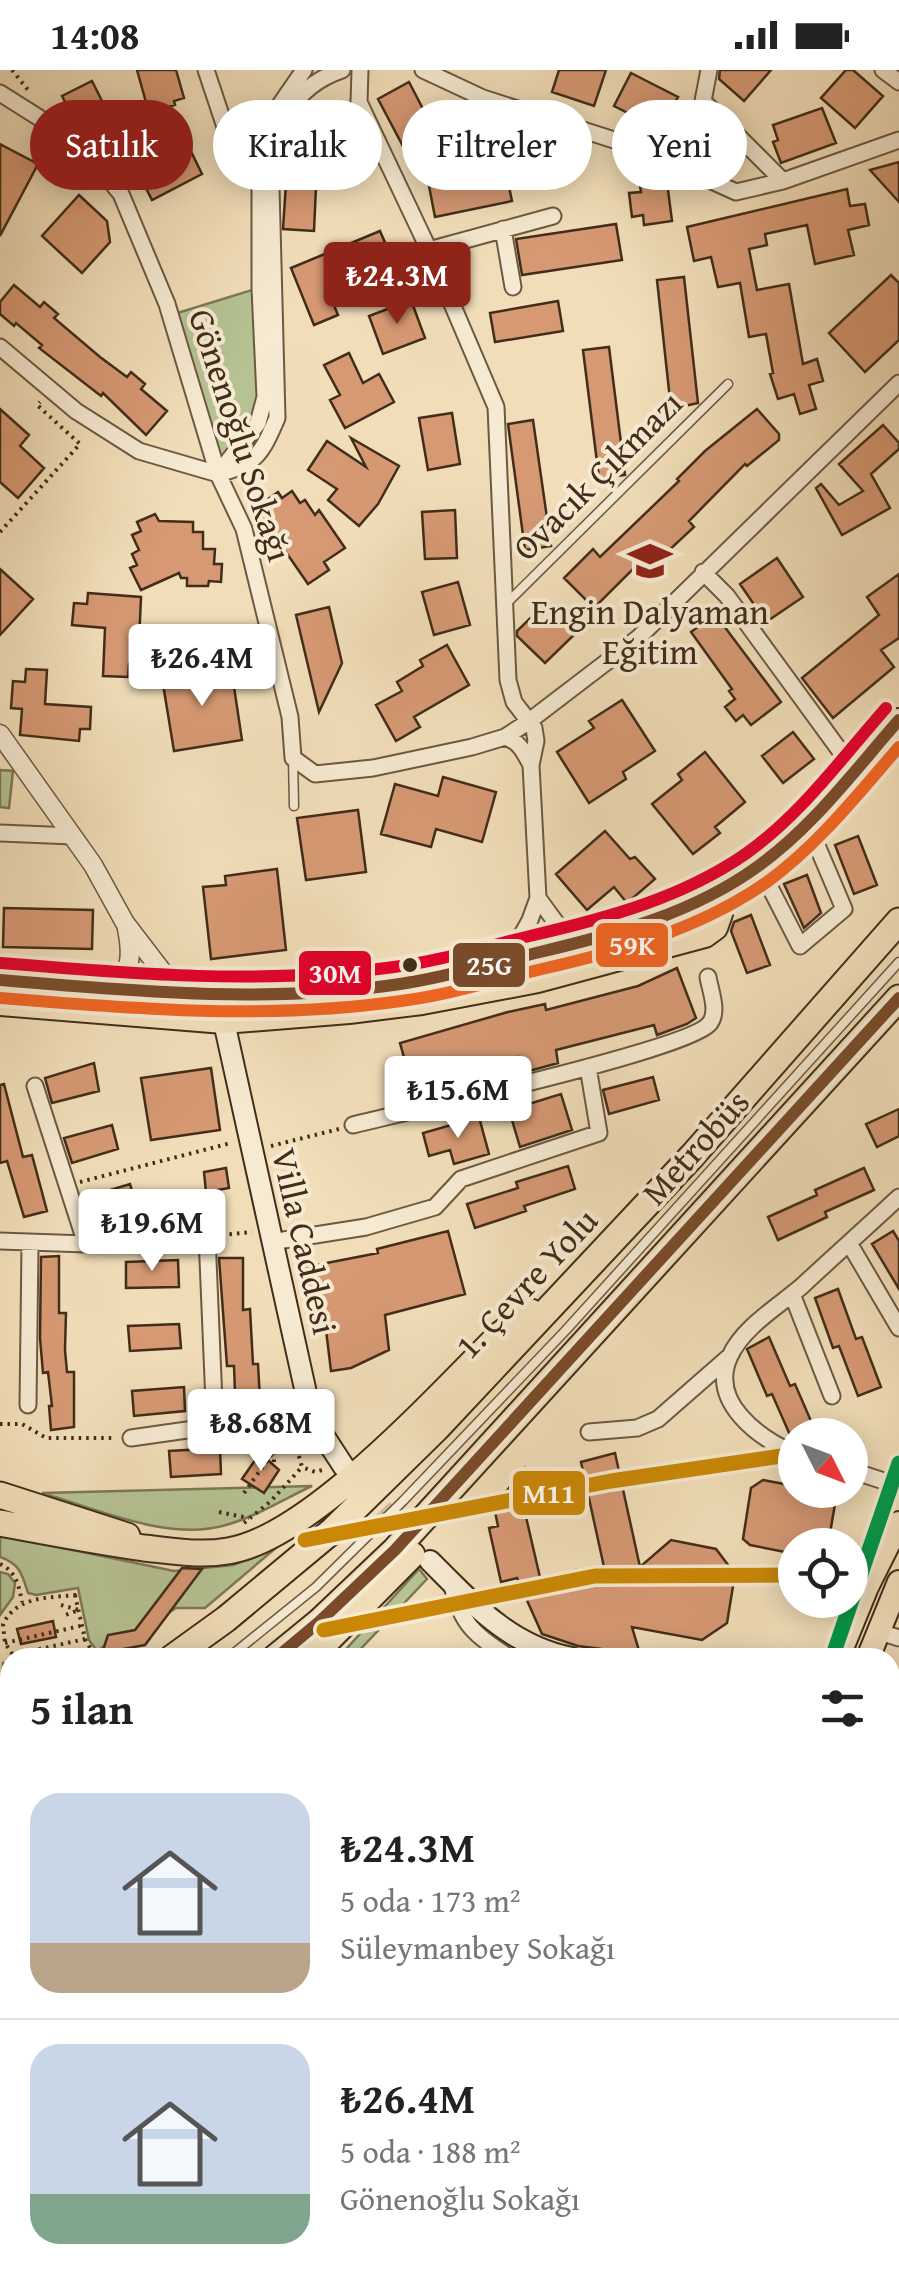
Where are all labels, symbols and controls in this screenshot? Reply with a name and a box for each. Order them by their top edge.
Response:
text: 14:08 [50,7,140,63]
chip: Satılık [30,100,193,190]
chip: Kiralık [213,100,382,190]
chip: Filtreler [402,100,592,190]
chip: Yeni [612,100,747,190]
pin: ₺24.3M [316,242,478,327]
text: ₺24.3M [346,251,448,298]
street label: Gönenoğlu Sokağı [176,302,306,568]
street label: Ovacık Çıkmazı [500,378,694,572]
school or university icon: Engin Dalyaman Eğitim [626,537,674,585]
place label: Engin Dalyaman Eğitim [531,586,769,677]
pin: ₺26.4M [121,624,283,709]
text: ₺26.4M [151,633,253,680]
line badge: 59K [594,921,670,969]
text: 59K [609,924,656,965]
line badge: 25G [451,941,527,989]
text: 25G [466,944,512,985]
line badge: 30M [297,949,373,997]
text: 30M [308,952,362,993]
unlabelled marker [400,955,420,975]
pin: ₺15.6M [377,1056,539,1141]
text: ₺15.6M [407,1065,509,1112]
street label: Metrobüs [629,1078,761,1216]
street label: Villa Caddesi [259,1143,351,1339]
pin: ₺19.6M [71,1189,233,1274]
street label: 1. Çevre Yolu [443,1196,609,1370]
text: ₺19.6M [101,1198,203,1245]
pin: ₺8.68M [180,1389,342,1474]
text: ₺8.68M [210,1398,312,1445]
north arrow [778,1418,868,1508]
map controls [778,1418,868,1618]
line badge: M11 [511,1469,587,1517]
text: M11 [522,1472,576,1513]
button: locate [778,1528,868,1618]
text: 5 ilan [30,1678,133,1739]
icon: filters [815,1681,870,1736]
text: ₺24.3M [340,1816,475,1877]
icon: home [110,1833,230,1953]
text: 5 oda · 173 m² [340,1877,521,1924]
text: Süleymanbey Sokağı [340,1924,615,1971]
text: ₺26.4M [340,2067,475,2128]
icon: home [110,2084,230,2204]
text: 5 oda · 188 m² [340,2128,521,2175]
text: Gönenoğlu Sokağı [340,2175,580,2222]

